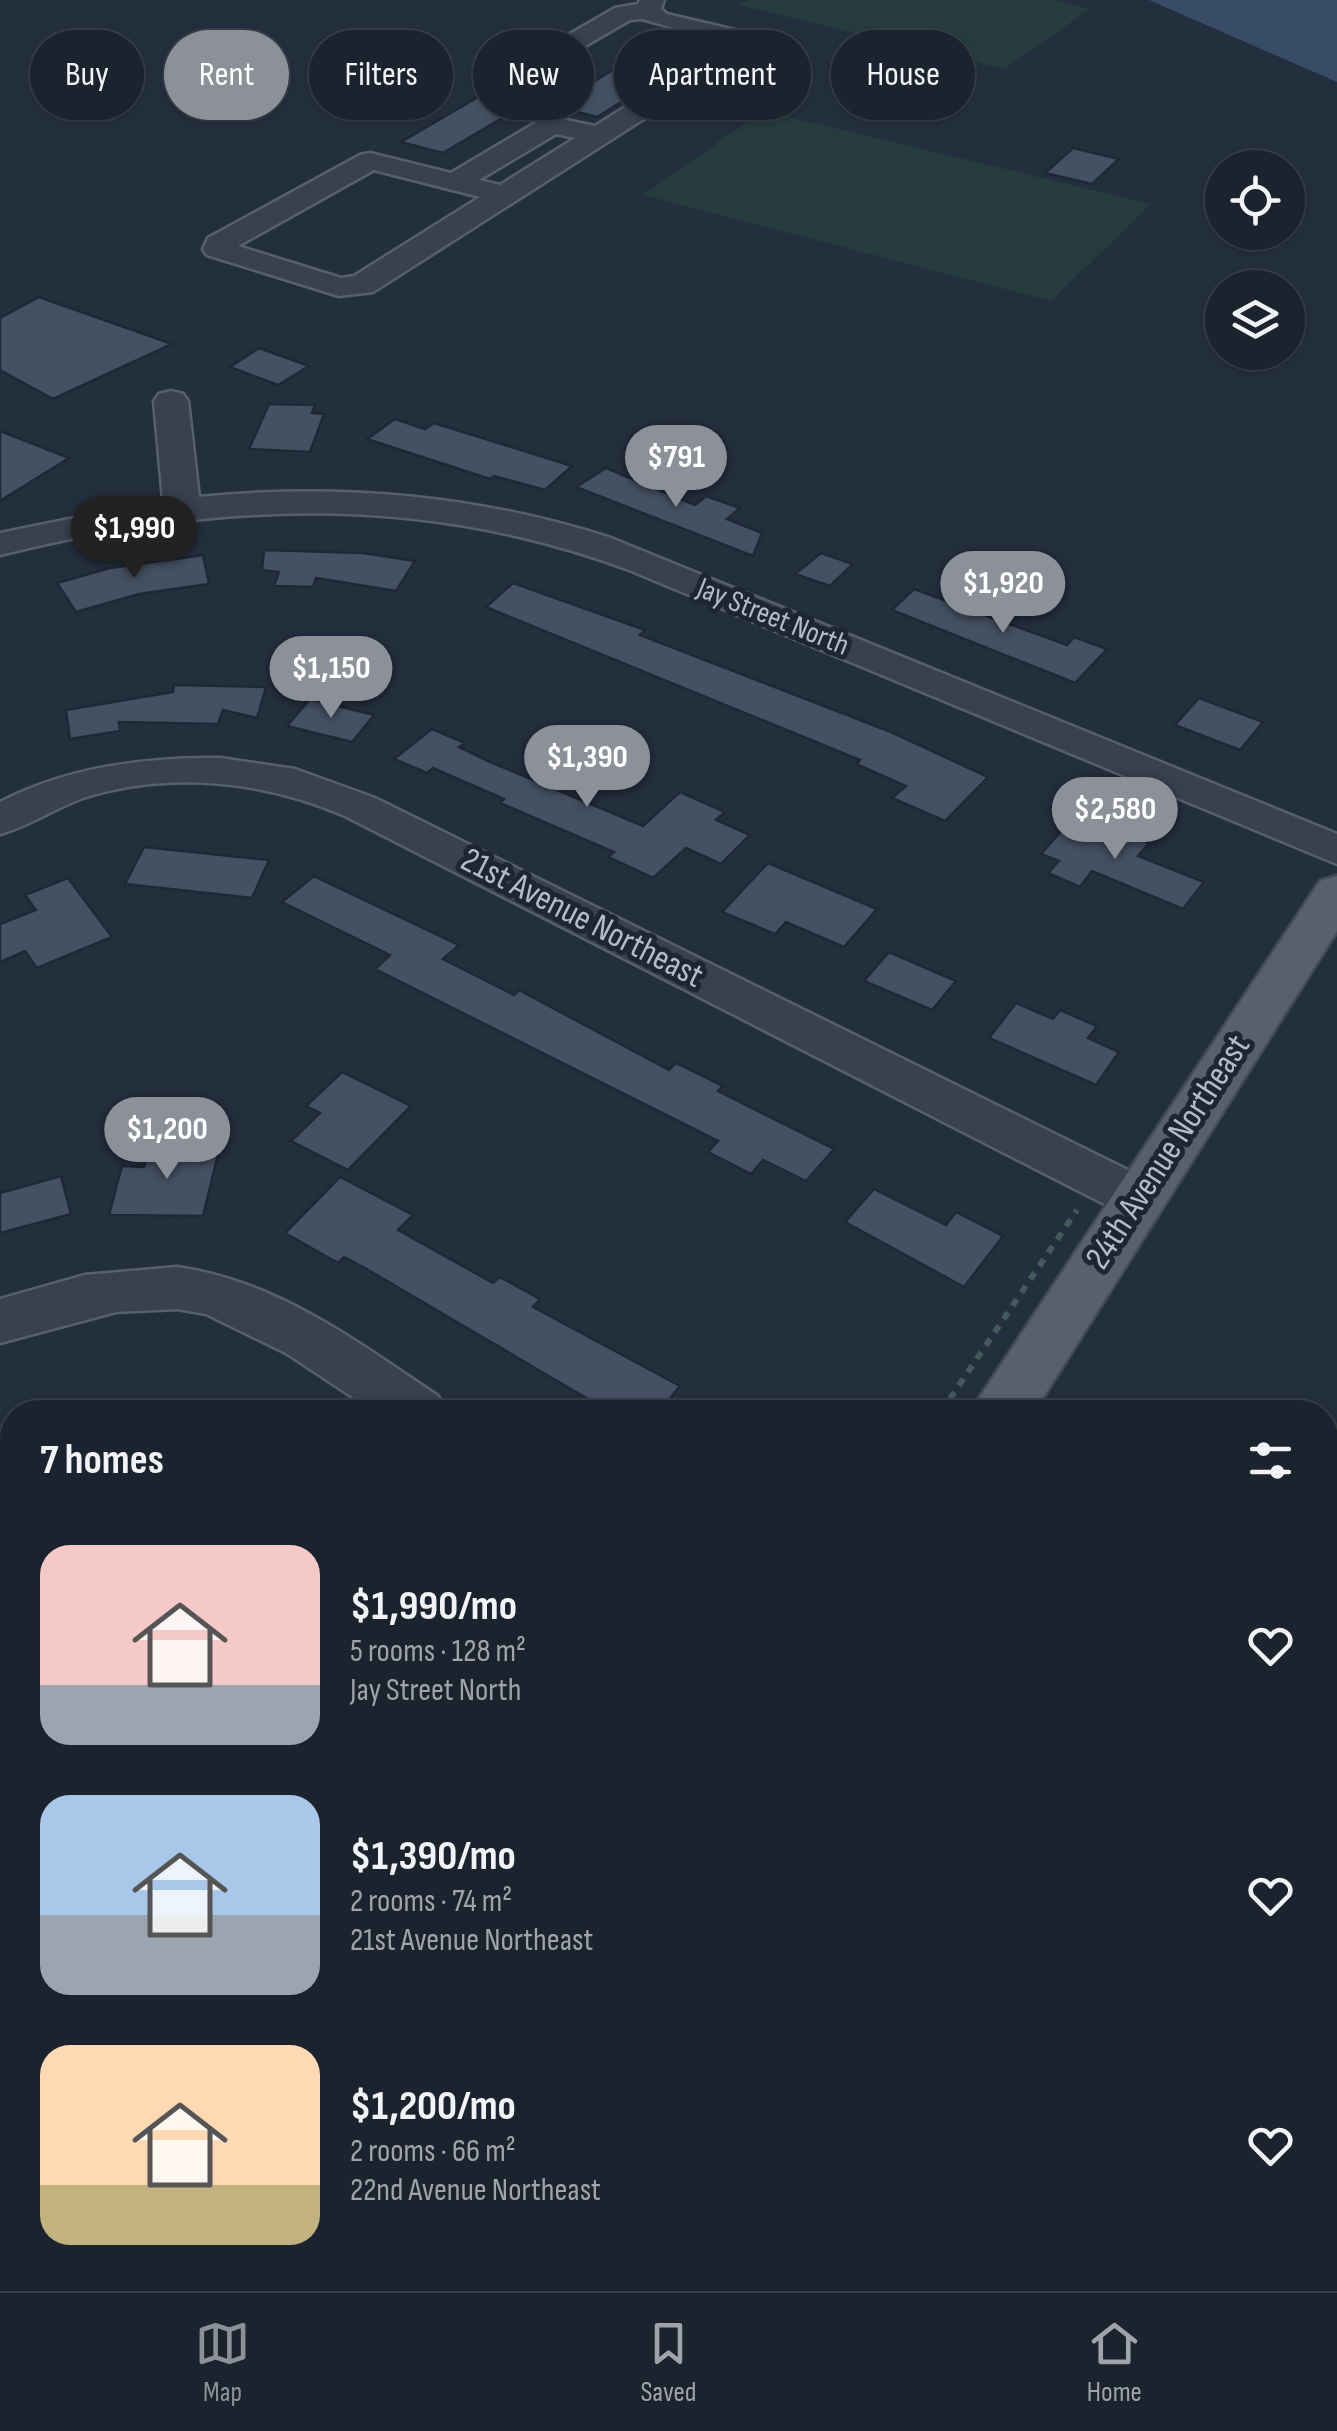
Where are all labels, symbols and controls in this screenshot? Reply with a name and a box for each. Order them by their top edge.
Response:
chip: Buy [30,30,144,120]
chip: Rent [164,30,289,120]
chip: Filters [309,30,453,120]
chip: New [473,30,594,120]
chip: Apartment [614,30,811,120]
chip: House [831,30,975,120]
map controls [1205,150,1305,370]
button: locate [1205,150,1305,250]
button: layers [1205,270,1305,370]
pin: $791 [617,425,735,510]
text: $791 [647,438,705,477]
pin: $1,990 [53,496,215,581]
text: $1,990 [93,509,175,548]
pin: $1,920 [922,551,1084,636]
text: $1,920 [962,564,1044,603]
street label: Jay Street North [691,570,854,664]
pin: $1,150 [250,636,412,721]
text: $1,150 [291,649,371,688]
pin: $1,390 [506,725,668,810]
text: $1,390 [546,738,628,777]
pin: $2,580 [1034,777,1196,862]
text: $2,580 [1074,790,1156,829]
street label: 21st Avenue Northeast [454,838,710,998]
street label: 24th Avenue Northeast [1076,1027,1260,1277]
pin: $1,200 [86,1097,248,1182]
text: $1,200 [126,1110,208,1149]
icon: filters [1243,1433,1298,1488]
text: 7 homes [40,1435,164,1486]
text: $1,990/mo [350,1581,517,1632]
icon: home [120,1585,240,1705]
icon: heart [1243,1618,1298,1673]
text: 5 rooms · 128 m² [350,1632,526,1671]
text: Jay Street North [350,1671,521,1710]
text: $1,390/mo [350,1831,516,1882]
icon: home [120,1835,240,1955]
icon: heart [1243,1868,1298,1923]
text: 2 rooms · 74 m² [350,1882,512,1921]
text: 21st Avenue Northeast [350,1921,593,1960]
text: $1,200/mo [350,2081,516,2132]
icon: home [120,2085,240,2205]
icon: heart [1243,2118,1298,2173]
text: 2 rooms · 66 m² [350,2132,516,2171]
text: 22nd Avenue Northeast [350,2171,601,2210]
tab: Map [195,2316,250,2409]
tab: Saved [640,2316,697,2409]
tab: Home [1087,2316,1142,2409]

